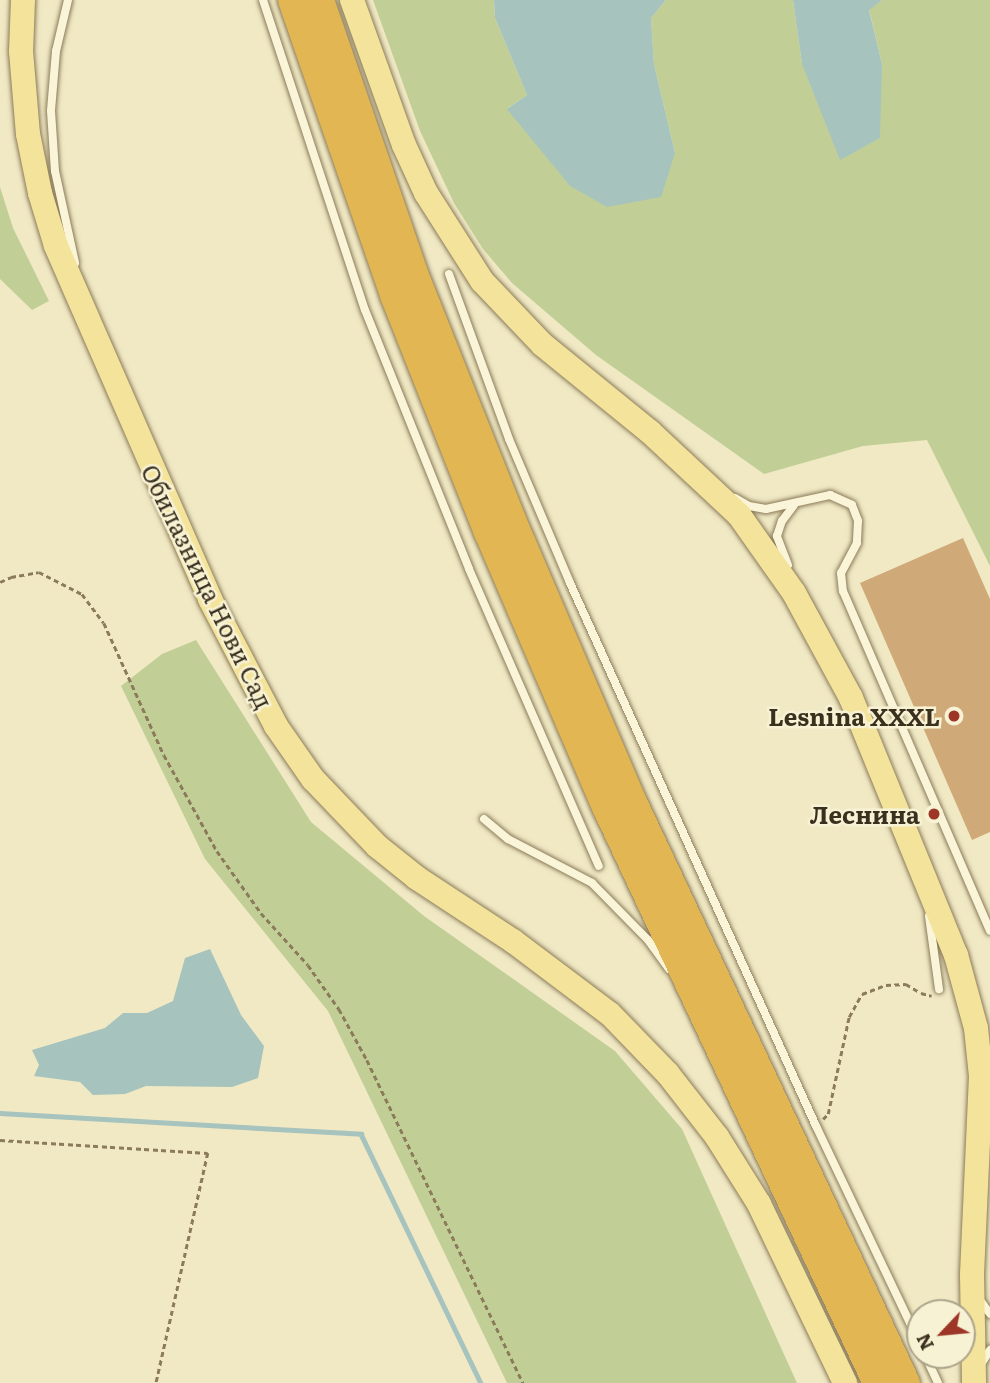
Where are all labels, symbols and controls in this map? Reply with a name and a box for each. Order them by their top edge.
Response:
street label: Обилазница Нови Сад [136,459,280,713]
place label: Lesnina XXXL [768,702,940,730]
marker: Lesnina XXXL [946,708,962,724]
place label: Леснина [810,800,920,828]
marker: Леснина [926,806,942,822]
north arrow [906,1299,976,1369]
text: N [908,1329,940,1356]

